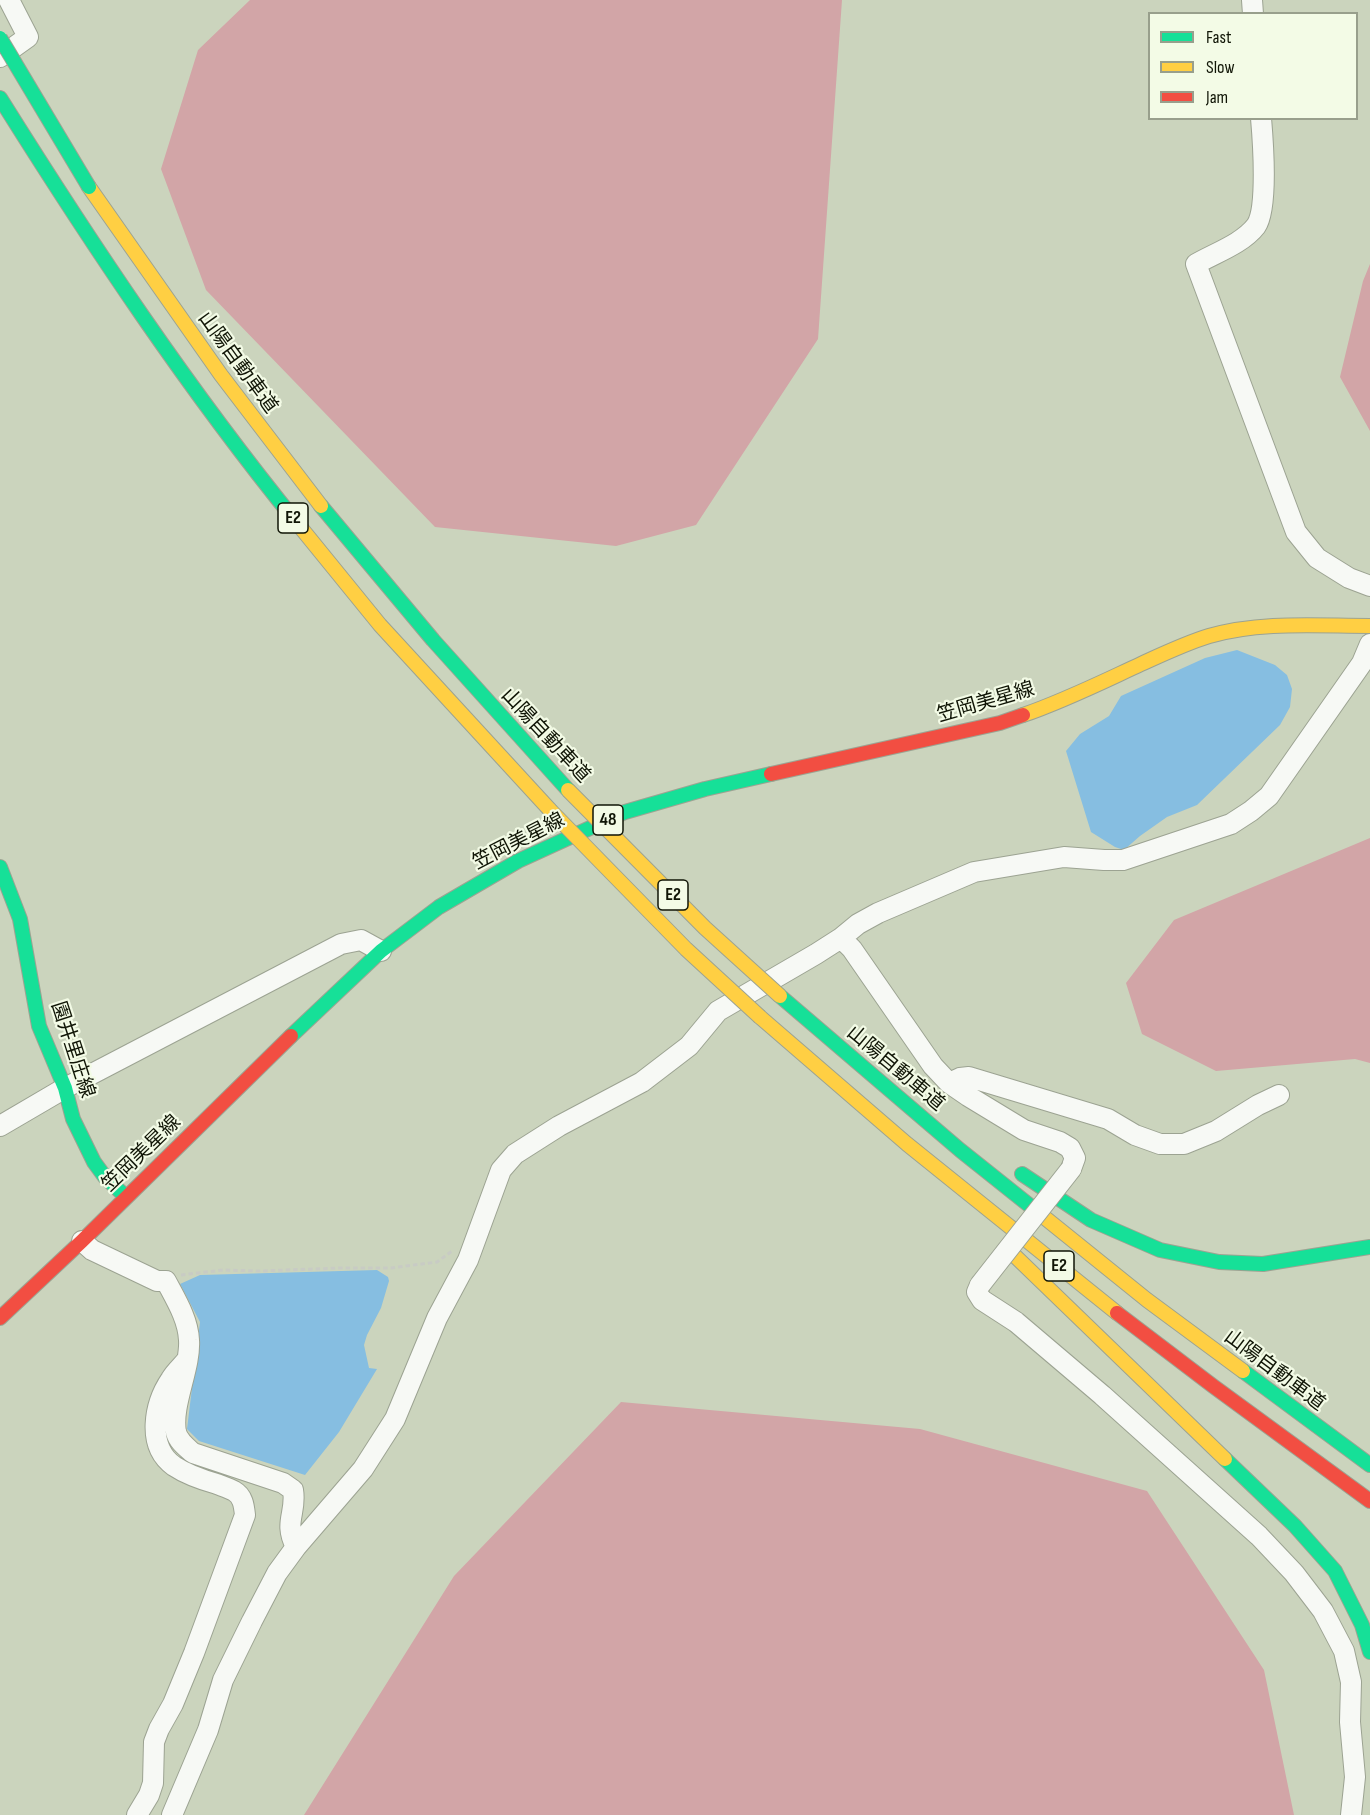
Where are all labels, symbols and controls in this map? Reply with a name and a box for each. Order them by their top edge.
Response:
legend [1148,12,1358,120]
text: Fast [1206,27,1231,48]
text: Slow [1206,57,1235,78]
text: Jam [1206,87,1228,108]
street label: 山陽自動車道 [192,307,282,419]
road number: E2 [278,503,308,533]
street label: 笠岡美星線 [935,678,1037,728]
street label: 山陽自動車道 [495,684,595,788]
road number: 48 [593,805,623,835]
street label: 笠岡美星線 [469,809,569,875]
road number: E2 [658,880,688,910]
street label: 園井里庄線 [45,999,99,1101]
street label: 山陽自動車道 [841,1021,949,1117]
street label: 笠岡美星線 [98,1111,186,1197]
road number: E2 [1044,1251,1074,1281]
street label: 山陽自動車道 [1219,1325,1329,1417]

